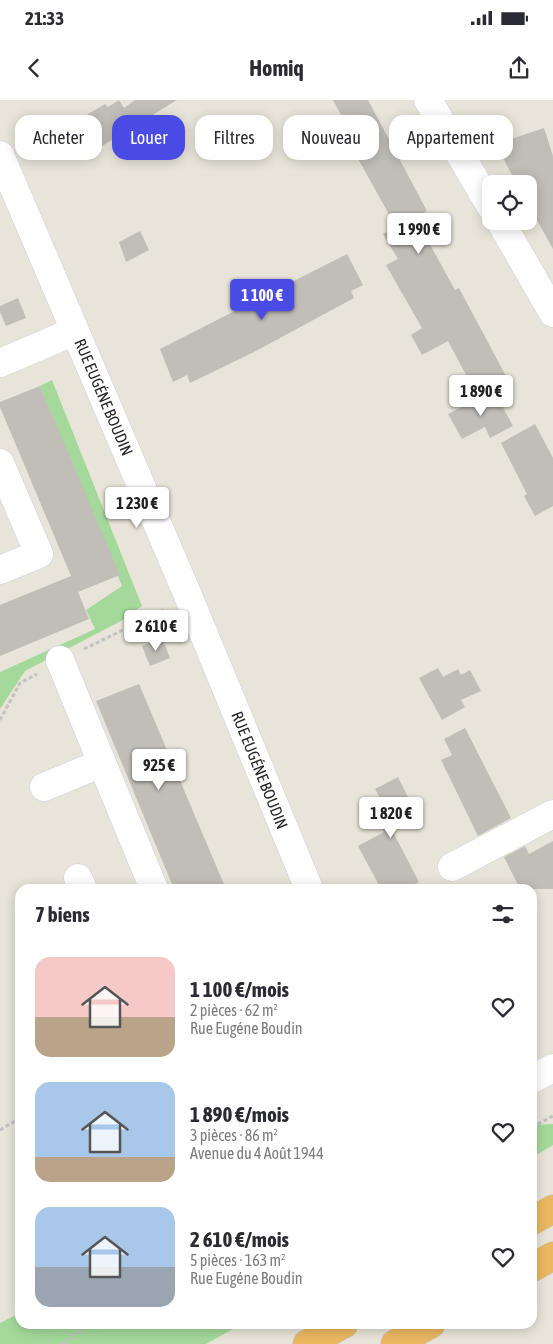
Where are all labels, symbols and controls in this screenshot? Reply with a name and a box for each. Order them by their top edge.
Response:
text: 21:33 [25,7,64,29]
icon: back [20,54,48,82]
icon: share [505,54,533,82]
text: Homiq [249,55,304,81]
chip: Acheter [15,115,102,160]
chip: Louer [112,115,185,160]
chip: Filtres [195,115,273,160]
chip: Nouveau [283,115,379,160]
chip: Appartement [389,115,513,160]
map controls [482,175,537,230]
button: locate [482,175,537,230]
pin: 1 990 € [373,212,465,255]
text: 1 990 € [398,220,440,238]
pin: 1 100 € [216,278,308,321]
text: 1 100 € [241,286,283,304]
street label: RUE EUGÉNE BOUDIN [71,336,137,458]
pin: 1 890 € [435,374,527,417]
text: 1 890 € [460,382,502,400]
pin: 1 230 € [91,486,183,529]
text: 1 230 € [116,494,158,512]
pin: 2 610 € [110,610,202,652]
text: 2 610 € [135,617,177,635]
street label: RUE EUGÉNE BOUDIN [228,709,292,831]
pin: 925 € [124,748,194,791]
text: 925 € [143,756,175,774]
pin: 1 820 € [345,796,437,839]
text: 1 820 € [370,804,412,822]
icon: filters [489,900,517,928]
text: 7 biens [35,902,90,926]
icon: home [75,977,135,1037]
text: 1 100 €/mois [190,977,289,1001]
icon: heart [489,993,517,1021]
text: 2 pièces · 62 m² [190,1001,278,1019]
text: Rue Eugéne Boudin [190,1019,303,1037]
icon: home [75,1102,135,1162]
text: 1 890 €/mois [190,1102,289,1126]
icon: heart [489,1118,517,1146]
text: 3 pièces · 86 m² [190,1126,278,1144]
text: Avenue du 4 Août 1944 [190,1144,324,1162]
icon: home [75,1227,135,1287]
text: 2 610 €/mois [190,1227,289,1251]
icon: heart [489,1243,517,1271]
text: 5 pièces · 163 m² [190,1251,286,1269]
text: Rue Eugéne Boudin [190,1269,303,1287]

